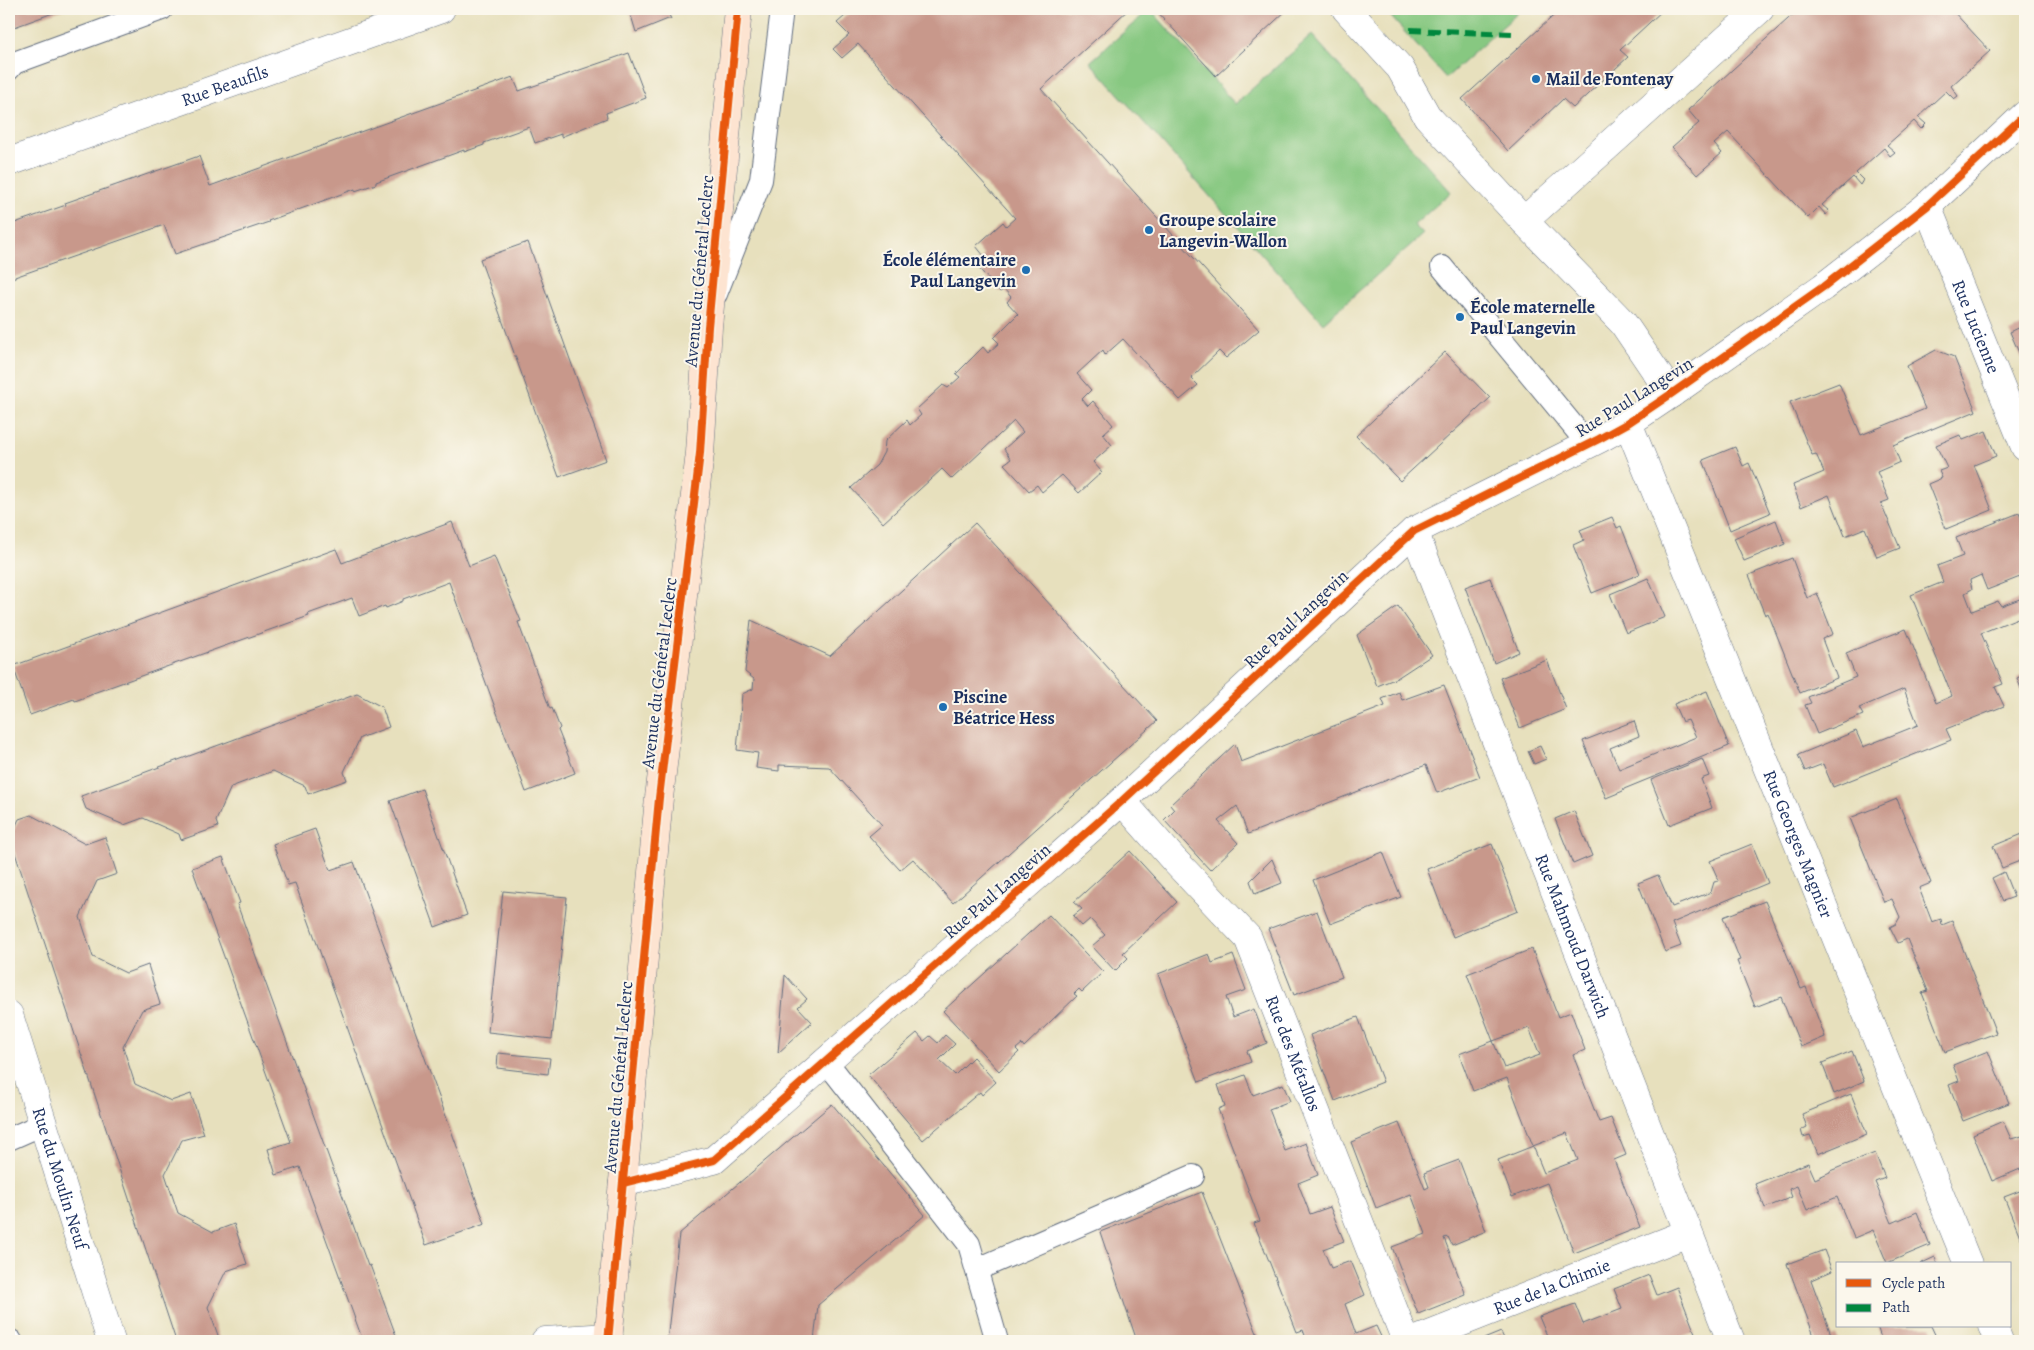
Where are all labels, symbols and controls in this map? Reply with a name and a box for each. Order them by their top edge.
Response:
street label: Rue Beaufils [178,59,272,112]
place label: Mail de Fontenay [1546,67,1674,91]
marker: Mail de Fontenay [1530,73,1542,85]
street label: Avenue du Général Leclerc [679,174,719,369]
place label: Groupe scolaire Langevin-Wallon [1159,208,1287,253]
marker: Groupe scolaire Langevin-Wallon [1143,224,1155,236]
place label: École élémentaire Paul Langevin [882,248,1016,293]
marker: École élémentaire Paul Langevin [1020,264,1032,276]
street label: Rue Lucienne [1946,276,2006,377]
place label: École maternelle Paul Langevin [1470,295,1595,340]
marker: École maternelle Paul Langevin [1454,311,1466,323]
street label: Rue Paul Langevin [1570,351,1698,443]
street label: Rue Paul Langevin [1238,564,1354,674]
street label: Avenue du Général Leclerc [635,576,683,771]
place label: Piscine Béatrice Hess [953,685,1055,730]
marker: Piscine Béatrice Hess [937,701,949,713]
street label: Rue Georges Magnier [1757,766,1839,922]
street label: Rue Paul Langevin [938,838,1056,944]
street label: Rue Mahmoud Darwich [1529,850,1616,1022]
street label: Avenue du Général Leclerc [598,980,638,1175]
street label: Rue des Métallos [1260,992,1327,1115]
street label: Rue du Moulin Neuf [27,1104,94,1255]
street label: Rue de la Chimie [1490,1253,1614,1321]
legend [1836,1262,2012,1328]
text: Cycle path [1882,1273,1945,1293]
text: Path [1882,1297,1910,1317]

